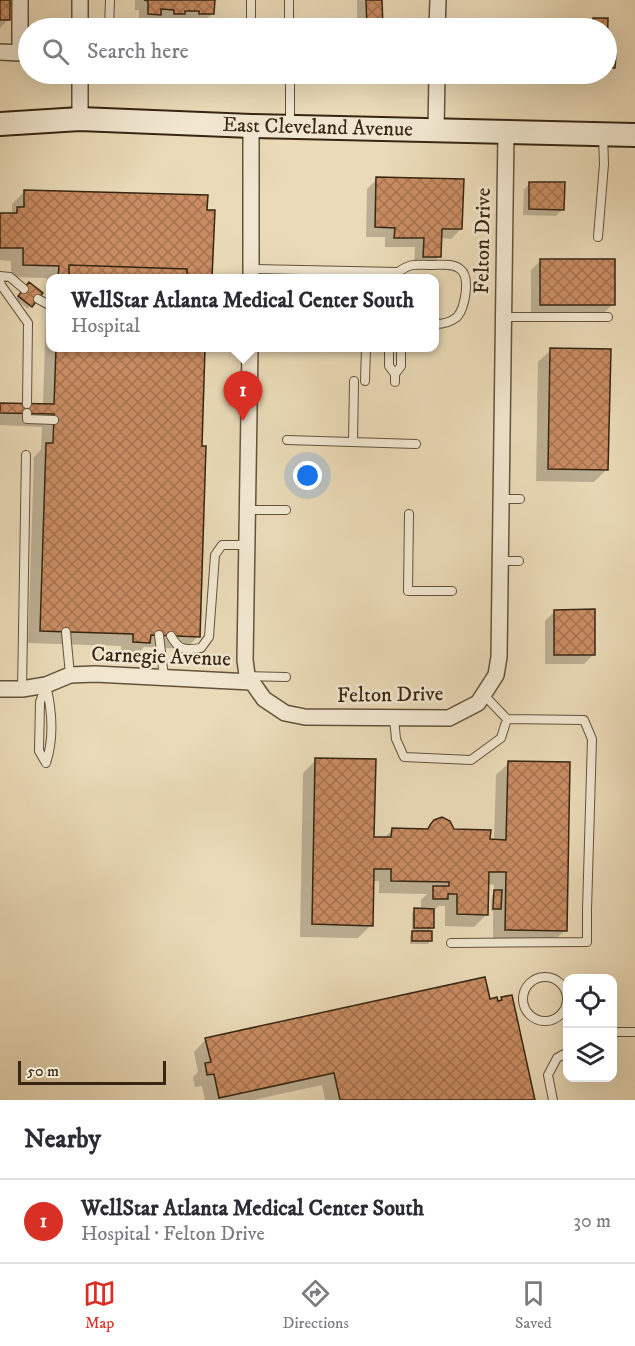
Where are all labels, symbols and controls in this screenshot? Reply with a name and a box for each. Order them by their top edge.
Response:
search box [18,18,617,84]
icon: search [39,35,72,68]
text: Search here [87,38,189,65]
street label: East Cleveland Avenue [222,112,414,143]
street label: Felton Drive [469,187,497,294]
popup [46,274,439,352]
text: WellStar Atlanta Medical Center South [71,287,414,314]
text: Hospital [71,314,140,339]
pin: 1 [224,372,262,421]
your location [293,461,322,490]
street label: Carnegie Avenue [91,642,232,672]
street label: Felton Drive [337,681,444,709]
map controls [563,974,617,1082]
button: locate [563,974,617,1028]
button: layers [563,1028,617,1082]
scale bar [18,1058,166,1086]
text: 50 m [27,1061,59,1081]
text: Nearby [24,1123,101,1156]
text: WellStar Atlanta Medical Center South [81,1195,424,1222]
text: 1 [40,1209,47,1234]
text: 30 m [573,1209,611,1234]
text: Hospital · Felton Drive [81,1222,265,1247]
tab: Map [83,1277,116,1333]
tab: Directions [282,1277,349,1333]
tab: Saved [515,1277,552,1333]

